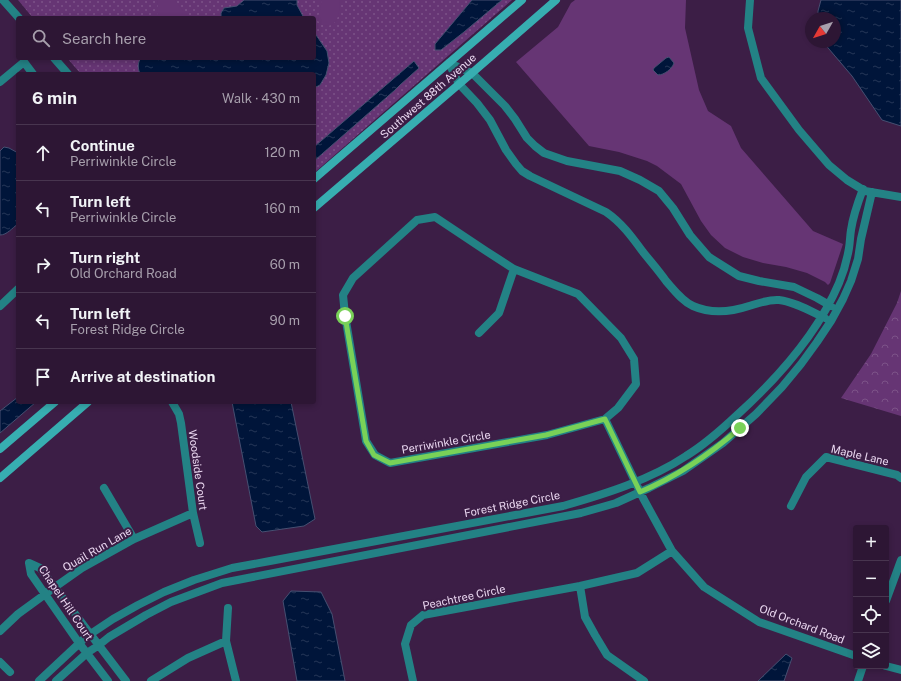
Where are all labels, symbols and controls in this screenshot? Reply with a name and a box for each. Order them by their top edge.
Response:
north arrow [805,12,841,48]
search box [16,16,316,60]
icon: search [30,27,52,49]
text: Search here [62,30,146,47]
street label: Southwest 88th Avenue [378,51,478,141]
text: 6 min [32,88,77,108]
text: Walk · 430 m [222,91,300,106]
text: Continue [70,137,135,154]
icon: ahead [32,142,54,164]
text: 120 m [265,145,300,160]
text: Perriwinkle Circle [70,154,176,169]
text: Turn left [70,193,131,210]
icon: left [32,198,54,220]
text: 160 m [264,201,300,216]
text: Perriwinkle Circle [70,210,176,225]
text: Turn right [70,249,140,266]
icon: right [32,254,54,276]
text: 60 m [270,257,300,272]
text: Old Orchard Road [70,266,177,281]
text: Turn left [70,305,131,322]
route start [336,307,354,325]
icon: left [32,310,54,332]
text: 90 m [270,313,300,328]
text: Forest Ridge Circle [70,322,185,337]
icon: arrive [32,366,54,388]
text: Arrive at destination [70,368,215,385]
route end [731,419,749,437]
street label: Perriwinkle Circle [401,428,491,456]
street label: Woodside Court [186,429,210,511]
street label: Maple Lane [830,443,890,467]
street label: Forest Ridge Circle [463,489,561,519]
street label: Quail Run Lane [61,525,133,573]
map controls [853,525,889,669]
button: + [853,525,889,561]
button: − [853,561,889,597]
street label: Chapel Hill Court [36,563,96,643]
street label: Peachtree Circle [421,582,507,612]
button: locate [853,597,889,633]
street label: Old Orchard Road [758,602,846,646]
button: layers [853,633,889,669]

